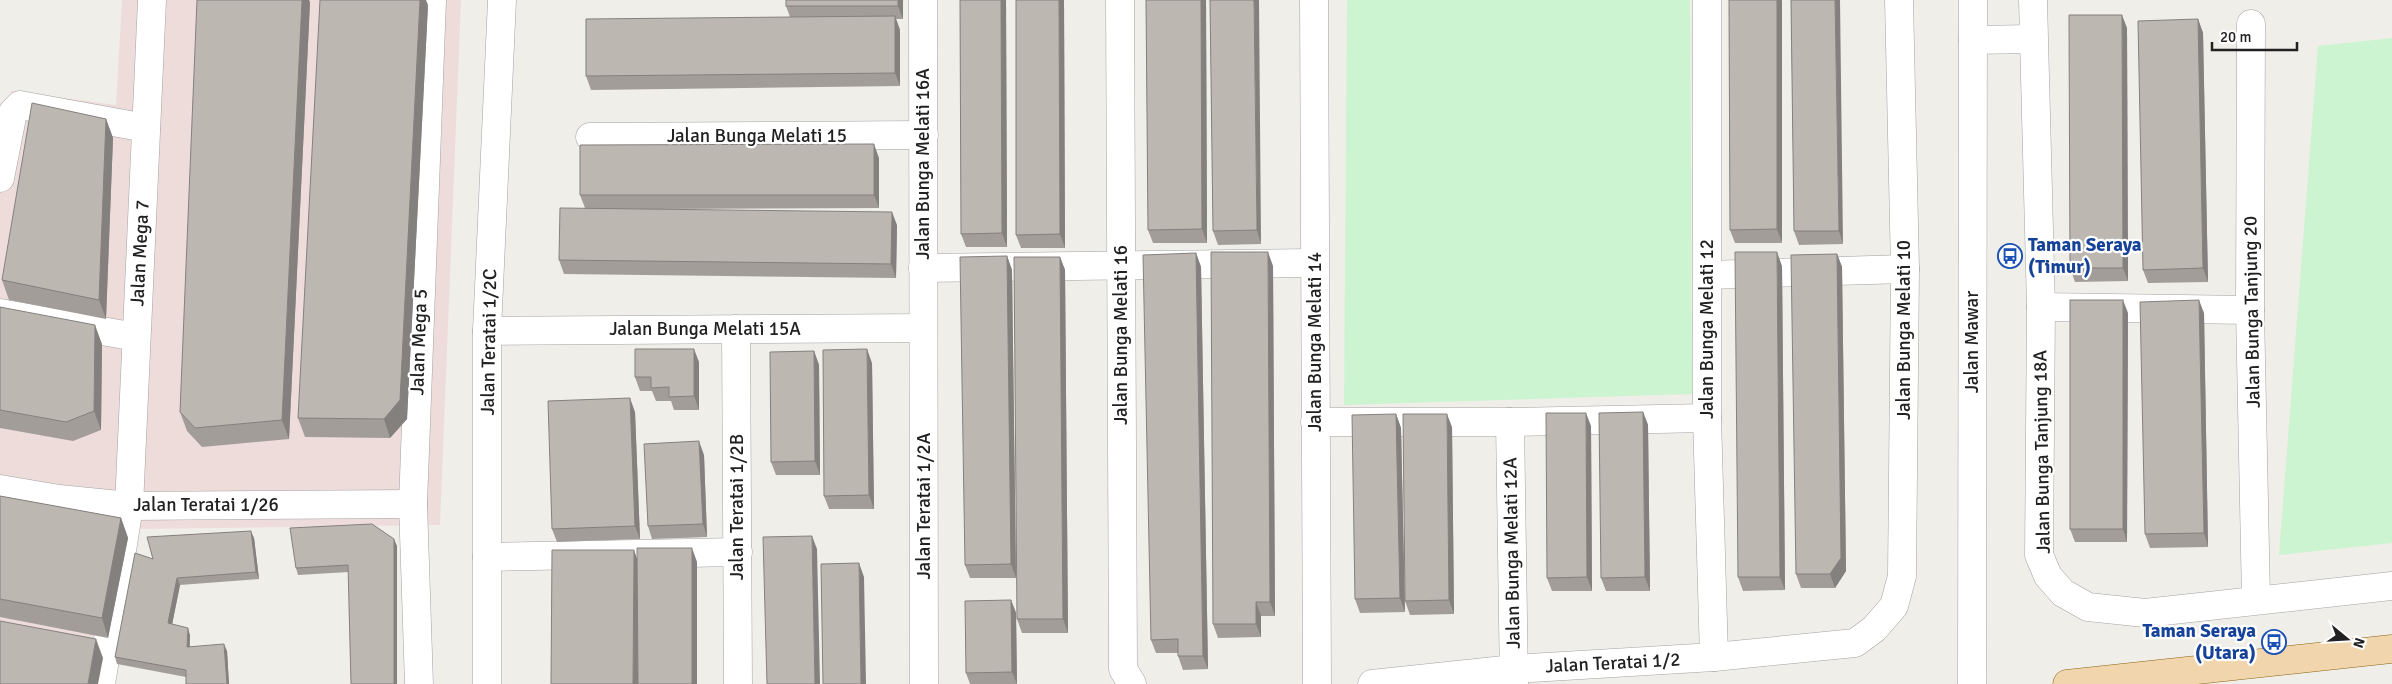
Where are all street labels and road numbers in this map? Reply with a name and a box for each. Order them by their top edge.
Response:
street label: Jalan Bunga Melati 16A [911,68,935,260]
street label: Jalan Bunga Melati 15 [667,124,847,148]
street label: Jalan Mega 7 [125,199,155,307]
street label: Jalan Bunga Tanjung 20 [2238,216,2266,408]
street label: Jalan Bunga Melati 12 [1695,239,1719,419]
street label: Jalan Bunga Melati 10 [1892,240,1916,420]
street label: Jalan Bunga Melati 16 [1109,245,1133,425]
street label: Jalan Bunga Melati 14 [1303,252,1327,432]
street label: Jalan Teratai 1/2C [476,268,502,416]
street label: Jalan Mega 5 [405,288,433,396]
street label: Jalan Mawar [1960,291,1984,393]
street label: Jalan Bunga Melati 15A [609,317,801,341]
street label: Jalan Bunga Tanjung 18A [2028,349,2056,554]
street label: Jalan Teratai 1/2A [912,432,936,579]
street label: Jalan Teratai 1/2B [725,434,749,580]
street label: Jalan Bunga Melati 12A [1498,457,1526,649]
street label: Jalan Teratai 1/26 [133,493,279,517]
street label: Jalan Teratai 1/2 [1545,647,1681,679]

